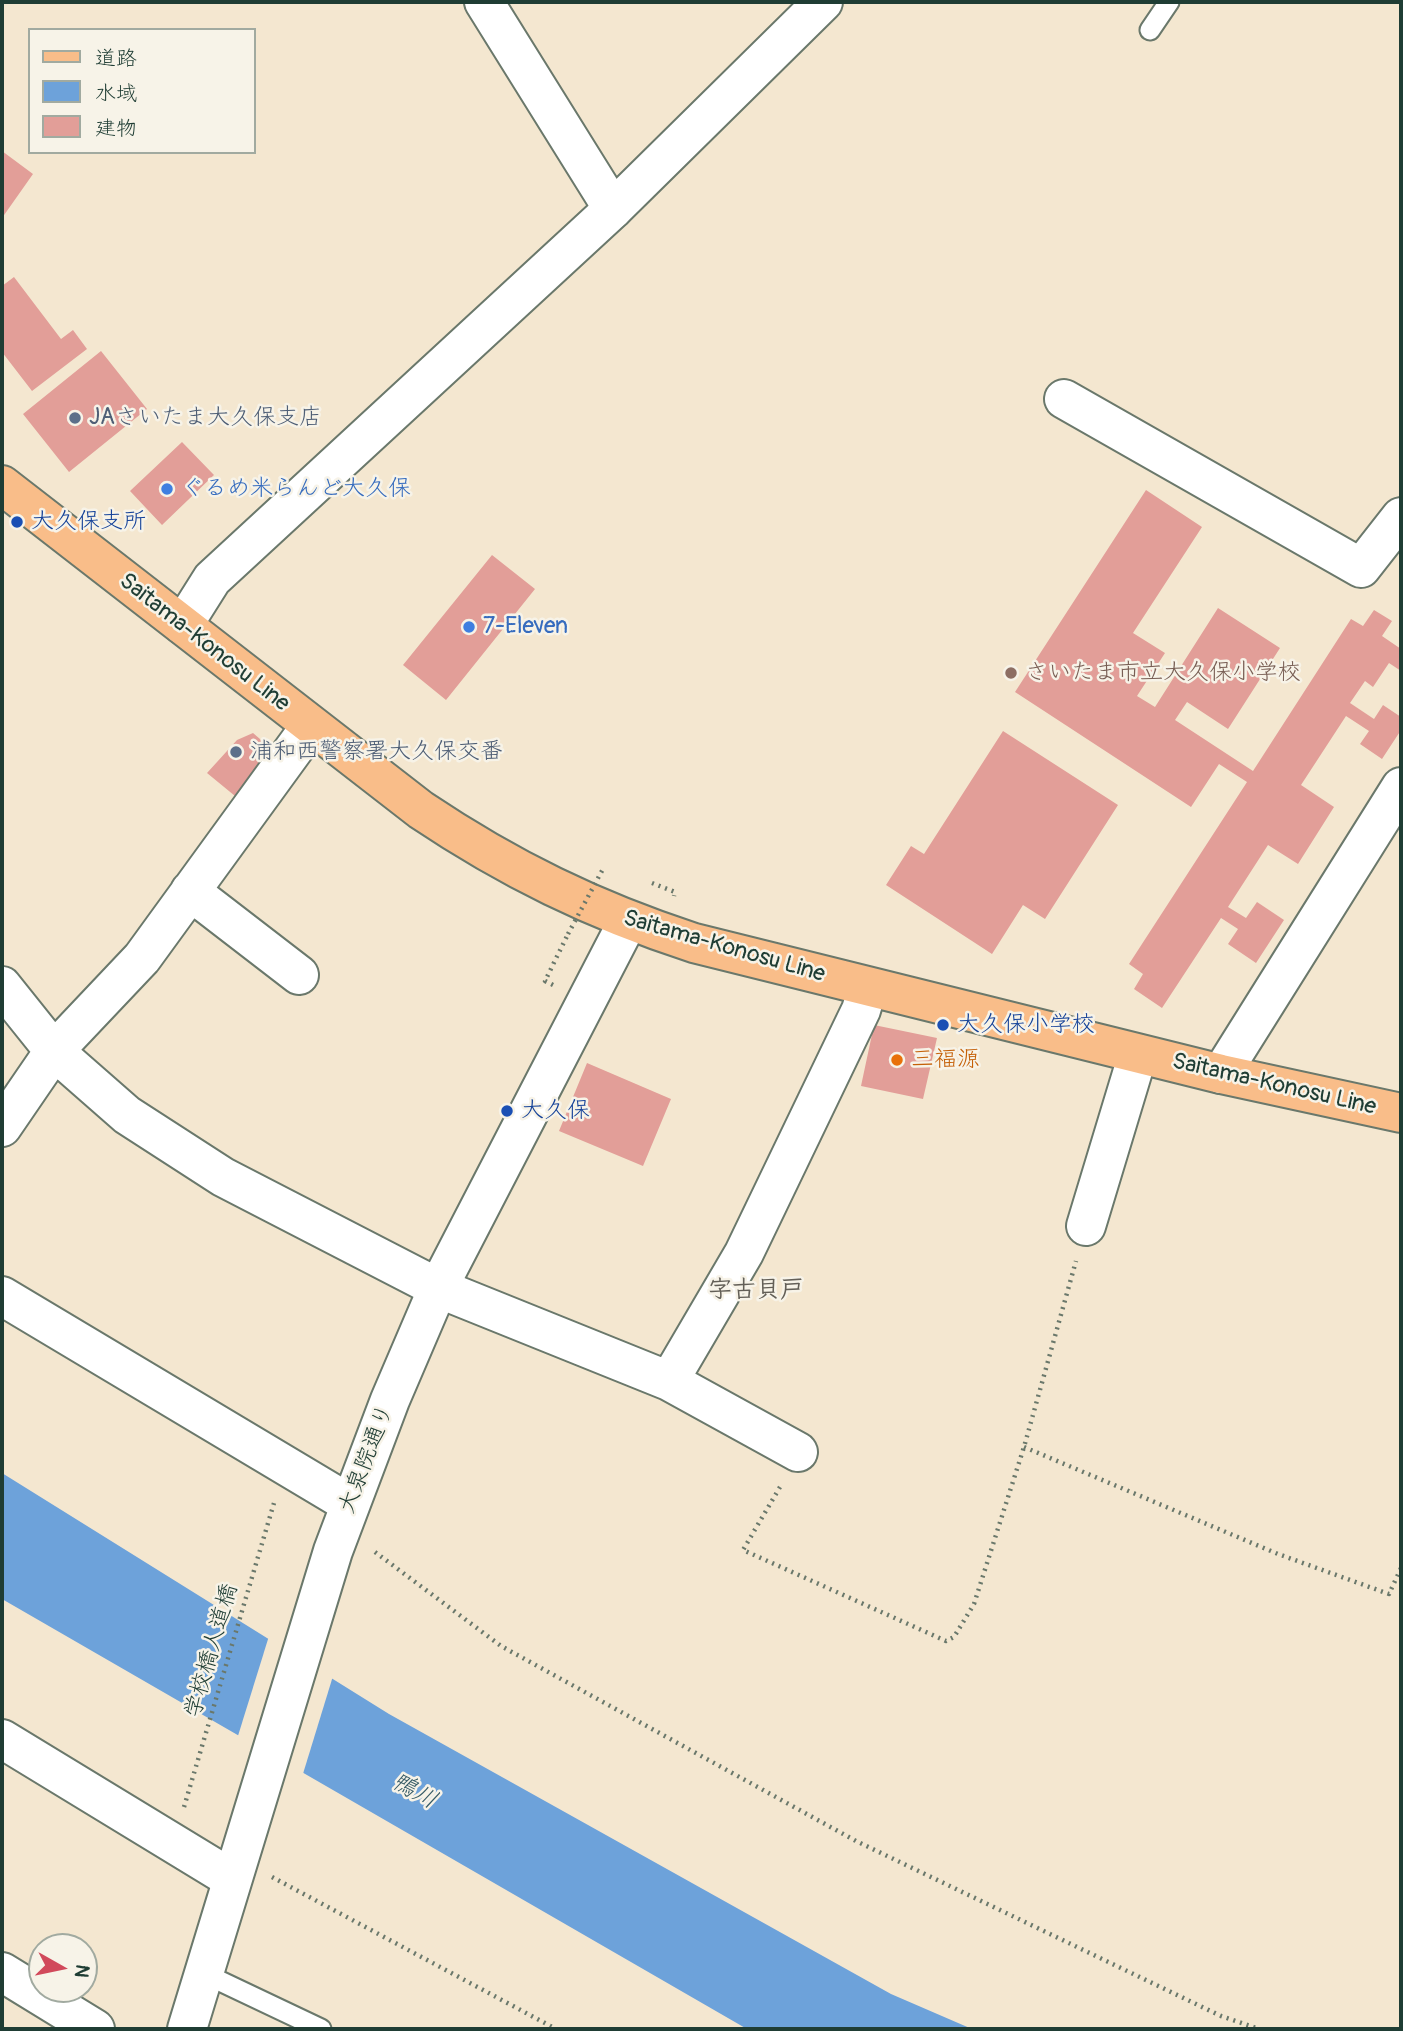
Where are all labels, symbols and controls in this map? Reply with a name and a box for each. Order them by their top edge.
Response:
legend [28,28,256,154]
text: 道路 [95,45,137,72]
text: 水域 [95,80,137,107]
text: 建物 [95,115,137,142]
place label: JAさいたま大久保支店 [89,404,322,432]
marker: JAさいたま大久保支店 [67,410,83,426]
place label: ぐるめ米らんど大久保 [181,475,411,503]
marker: ぐるめ米らんど大久保 [159,481,175,497]
place label: 大久保支所 [31,508,146,536]
marker: 大久保支所 [9,514,25,530]
street label: Saitama-Konosu Line [113,568,295,718]
place label: 7-Eleven [483,613,568,641]
marker: 7-Eleven [461,619,477,635]
place label: さいたま市立大久保小学校 [1025,659,1301,687]
marker: さいたま市立大久保小学校 [1003,665,1019,681]
place label: 浦和西警察署大久保交番 [250,738,503,766]
marker: 浦和西警察署大久保交番 [228,744,244,760]
street label: Saitama-Konosu Line [620,905,828,989]
place label: 大久保小学校 [957,1011,1095,1039]
marker: 大久保小学校 [935,1017,951,1033]
place label: 三福源 [911,1046,980,1074]
street label: Saitama-Konosu Line [1169,1048,1379,1122]
marker: 三福源 [889,1052,905,1068]
place label: 大久保 [521,1097,590,1125]
marker: 大久保 [499,1103,515,1119]
district label: 字古貝戸 [708,1277,804,1305]
street label: 大泉院通り [334,1400,400,1518]
street label: 学校橋人道橋 [180,1581,244,1721]
water label: 鴨川 [386,1768,442,1816]
north arrow [28,1933,98,2003]
text: N [69,1963,95,1979]

